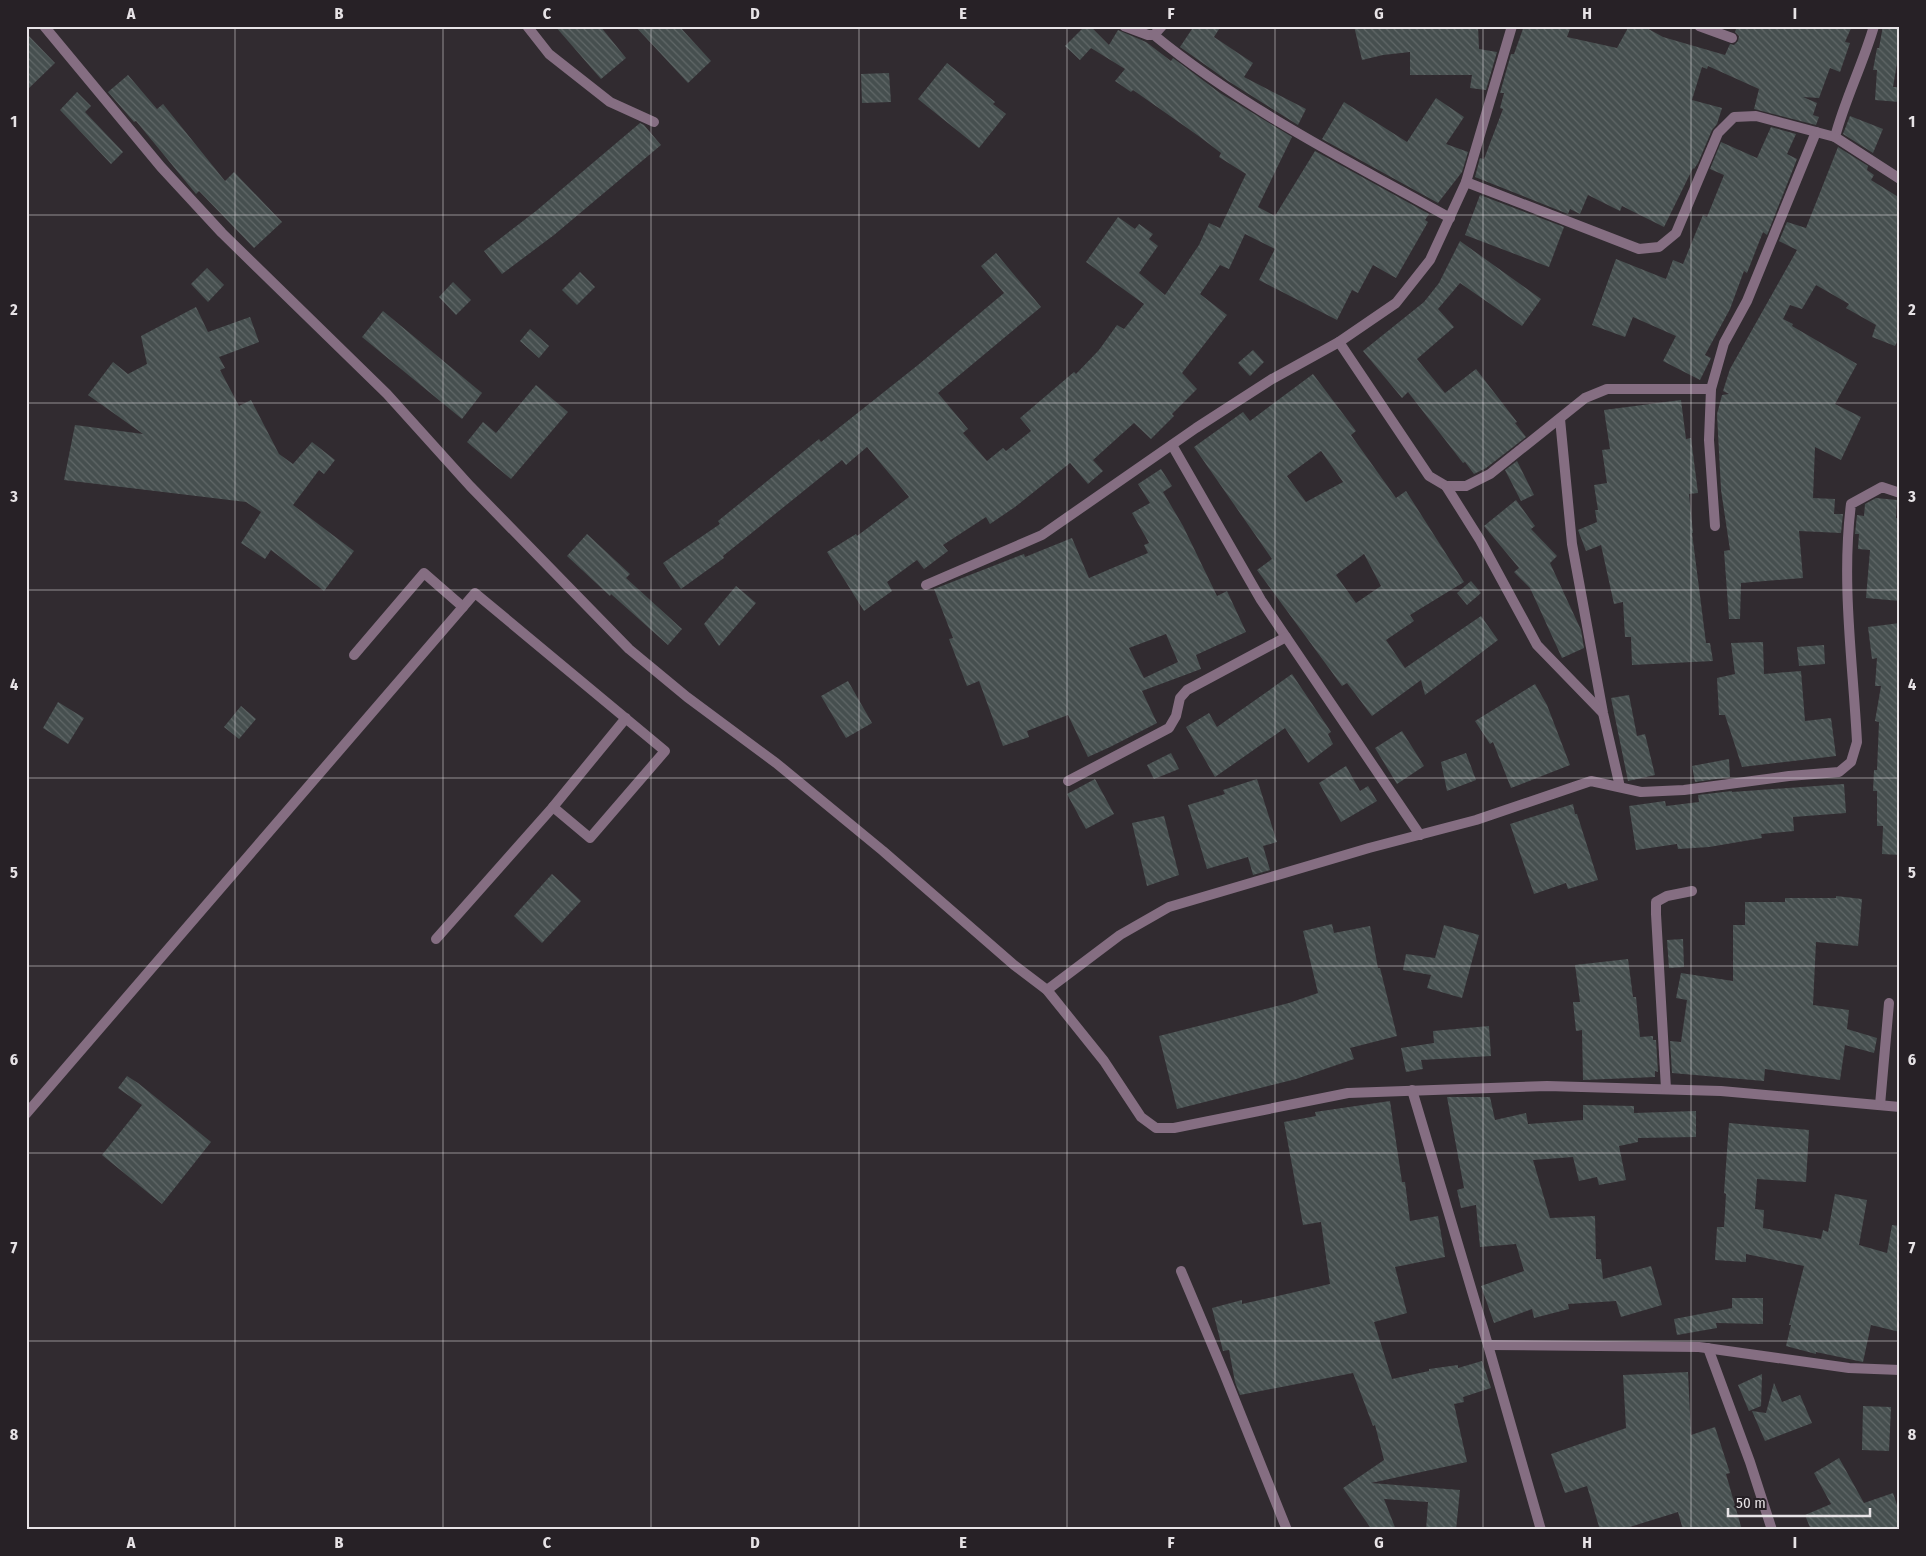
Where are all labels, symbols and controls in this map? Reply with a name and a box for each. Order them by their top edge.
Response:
text: A [126,4,136,23]
text: B [335,4,344,23]
text: C [543,4,552,23]
text: D [750,4,760,23]
text: E [959,4,967,23]
text: F [1167,4,1175,23]
text: G [1374,4,1384,23]
text: H [1582,4,1592,23]
text: I [1793,4,1797,23]
text: 1 [11,112,17,131]
text: 1 [1909,112,1915,131]
text: 2 [9,300,18,319]
text: 2 [1907,300,1916,319]
text: 3 [9,487,18,506]
text: 3 [1907,487,1916,506]
text: 4 [10,675,18,694]
text: 4 [1908,675,1916,694]
text: 5 [10,863,18,882]
text: 5 [1908,863,1916,882]
text: 6 [10,1050,18,1069]
text: 6 [1908,1050,1916,1069]
text: 7 [11,1238,18,1257]
text: 7 [1909,1238,1916,1257]
text: 8 [10,1425,19,1444]
text: 8 [1908,1425,1917,1444]
scale bar [1728,1486,1871,1518]
text: 50 m [1736,1494,1766,1512]
text: A [126,1533,136,1552]
text: B [335,1533,344,1552]
text: C [543,1533,552,1552]
text: D [750,1533,760,1552]
text: E [959,1533,967,1552]
text: F [1167,1533,1175,1552]
text: G [1374,1533,1384,1552]
text: H [1582,1533,1592,1552]
text: I [1793,1533,1797,1552]

